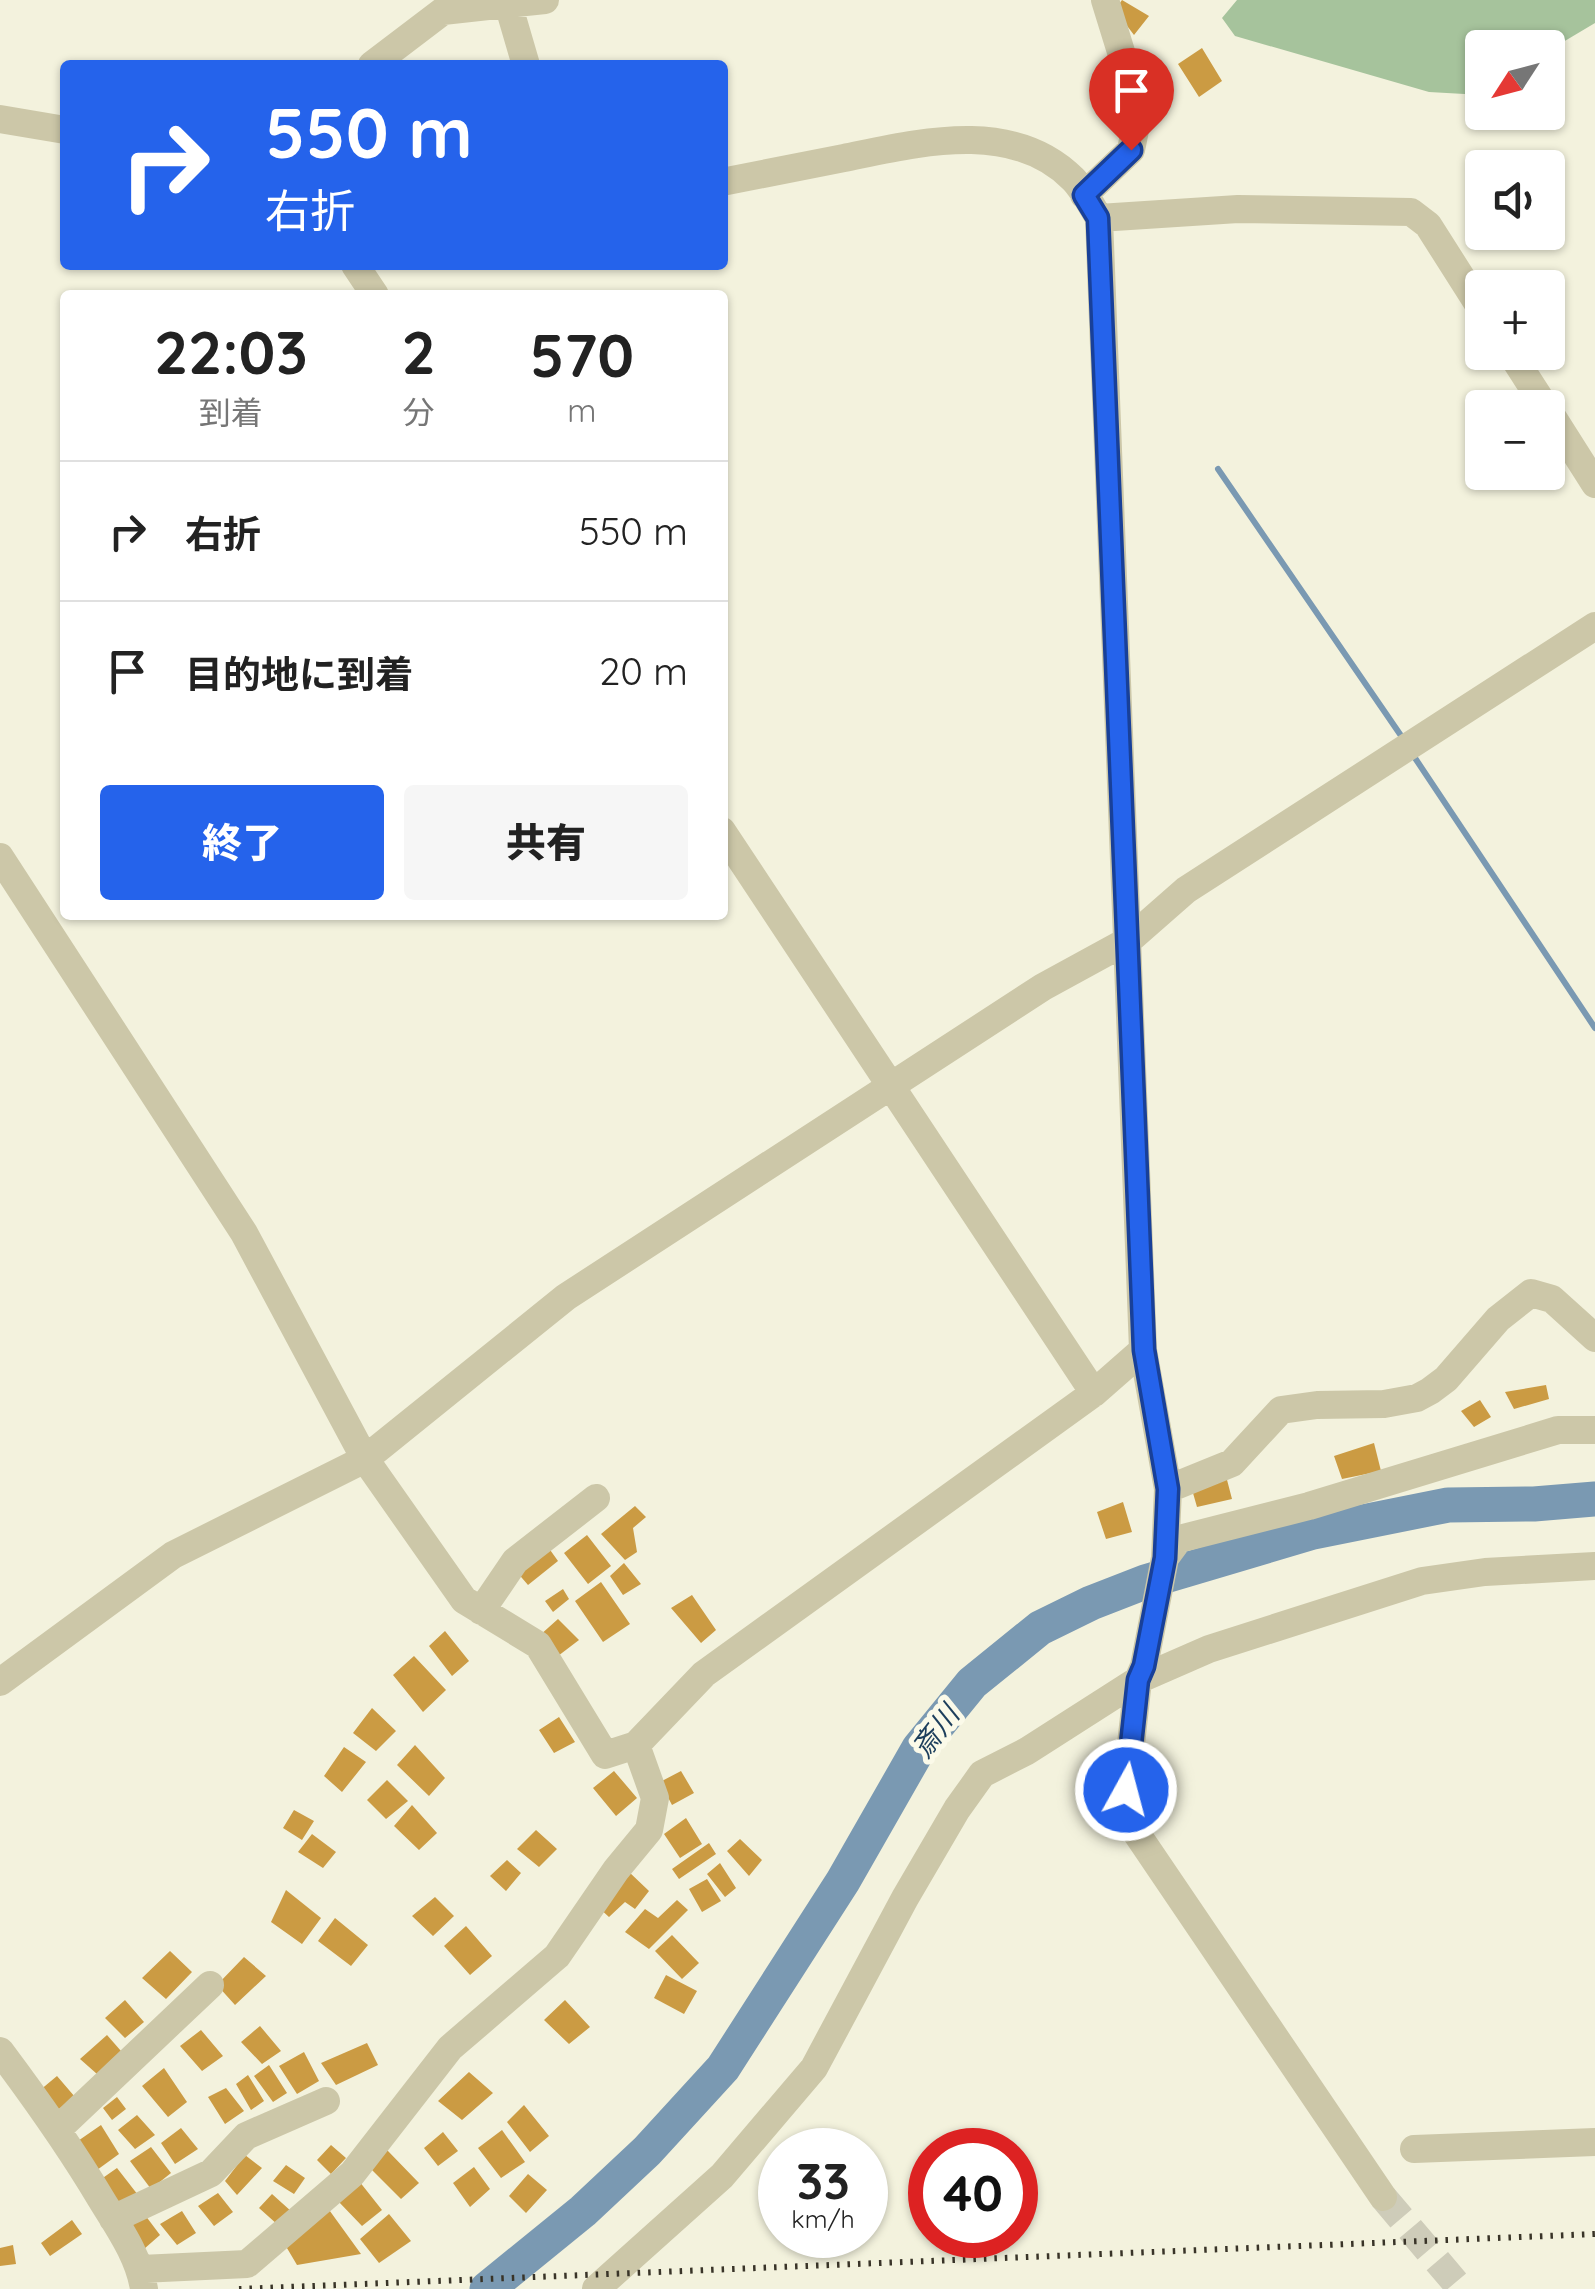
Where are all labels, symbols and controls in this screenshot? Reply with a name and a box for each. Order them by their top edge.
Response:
north arrow [1465,30,1565,130]
map controls [1465,30,1565,490]
pin [1089,48,1174,151]
icon: arrive [1104,63,1159,118]
text: 550 m [265,88,473,176]
icon: right [100,100,230,230]
button: sound [1465,150,1565,250]
text: 右折 [265,182,355,238]
button: + [1465,270,1565,370]
text: 22:03 [154,314,308,389]
text: 2 [402,314,436,389]
text: 570 [530,317,634,392]
text: m [567,390,596,430]
button: − [1465,390,1565,490]
text: 到着 [199,392,263,432]
text: 分 [403,392,435,432]
icon: right [100,504,155,559]
text: 550 m [579,507,688,555]
text: 右折 [185,510,261,558]
icon: arrive [100,644,155,699]
text: 20 m [599,647,688,695]
text: 目的地に到着 [185,650,413,698]
button: 終了 [100,785,384,900]
button: 共有 [404,785,688,900]
water label: 斎川 [904,1696,968,1764]
position arrow [1074,1738,1178,1842]
speed limit sign: 40 [908,2128,1038,2258]
text: 33 [796,2149,850,2212]
text: km/h [791,2203,855,2234]

